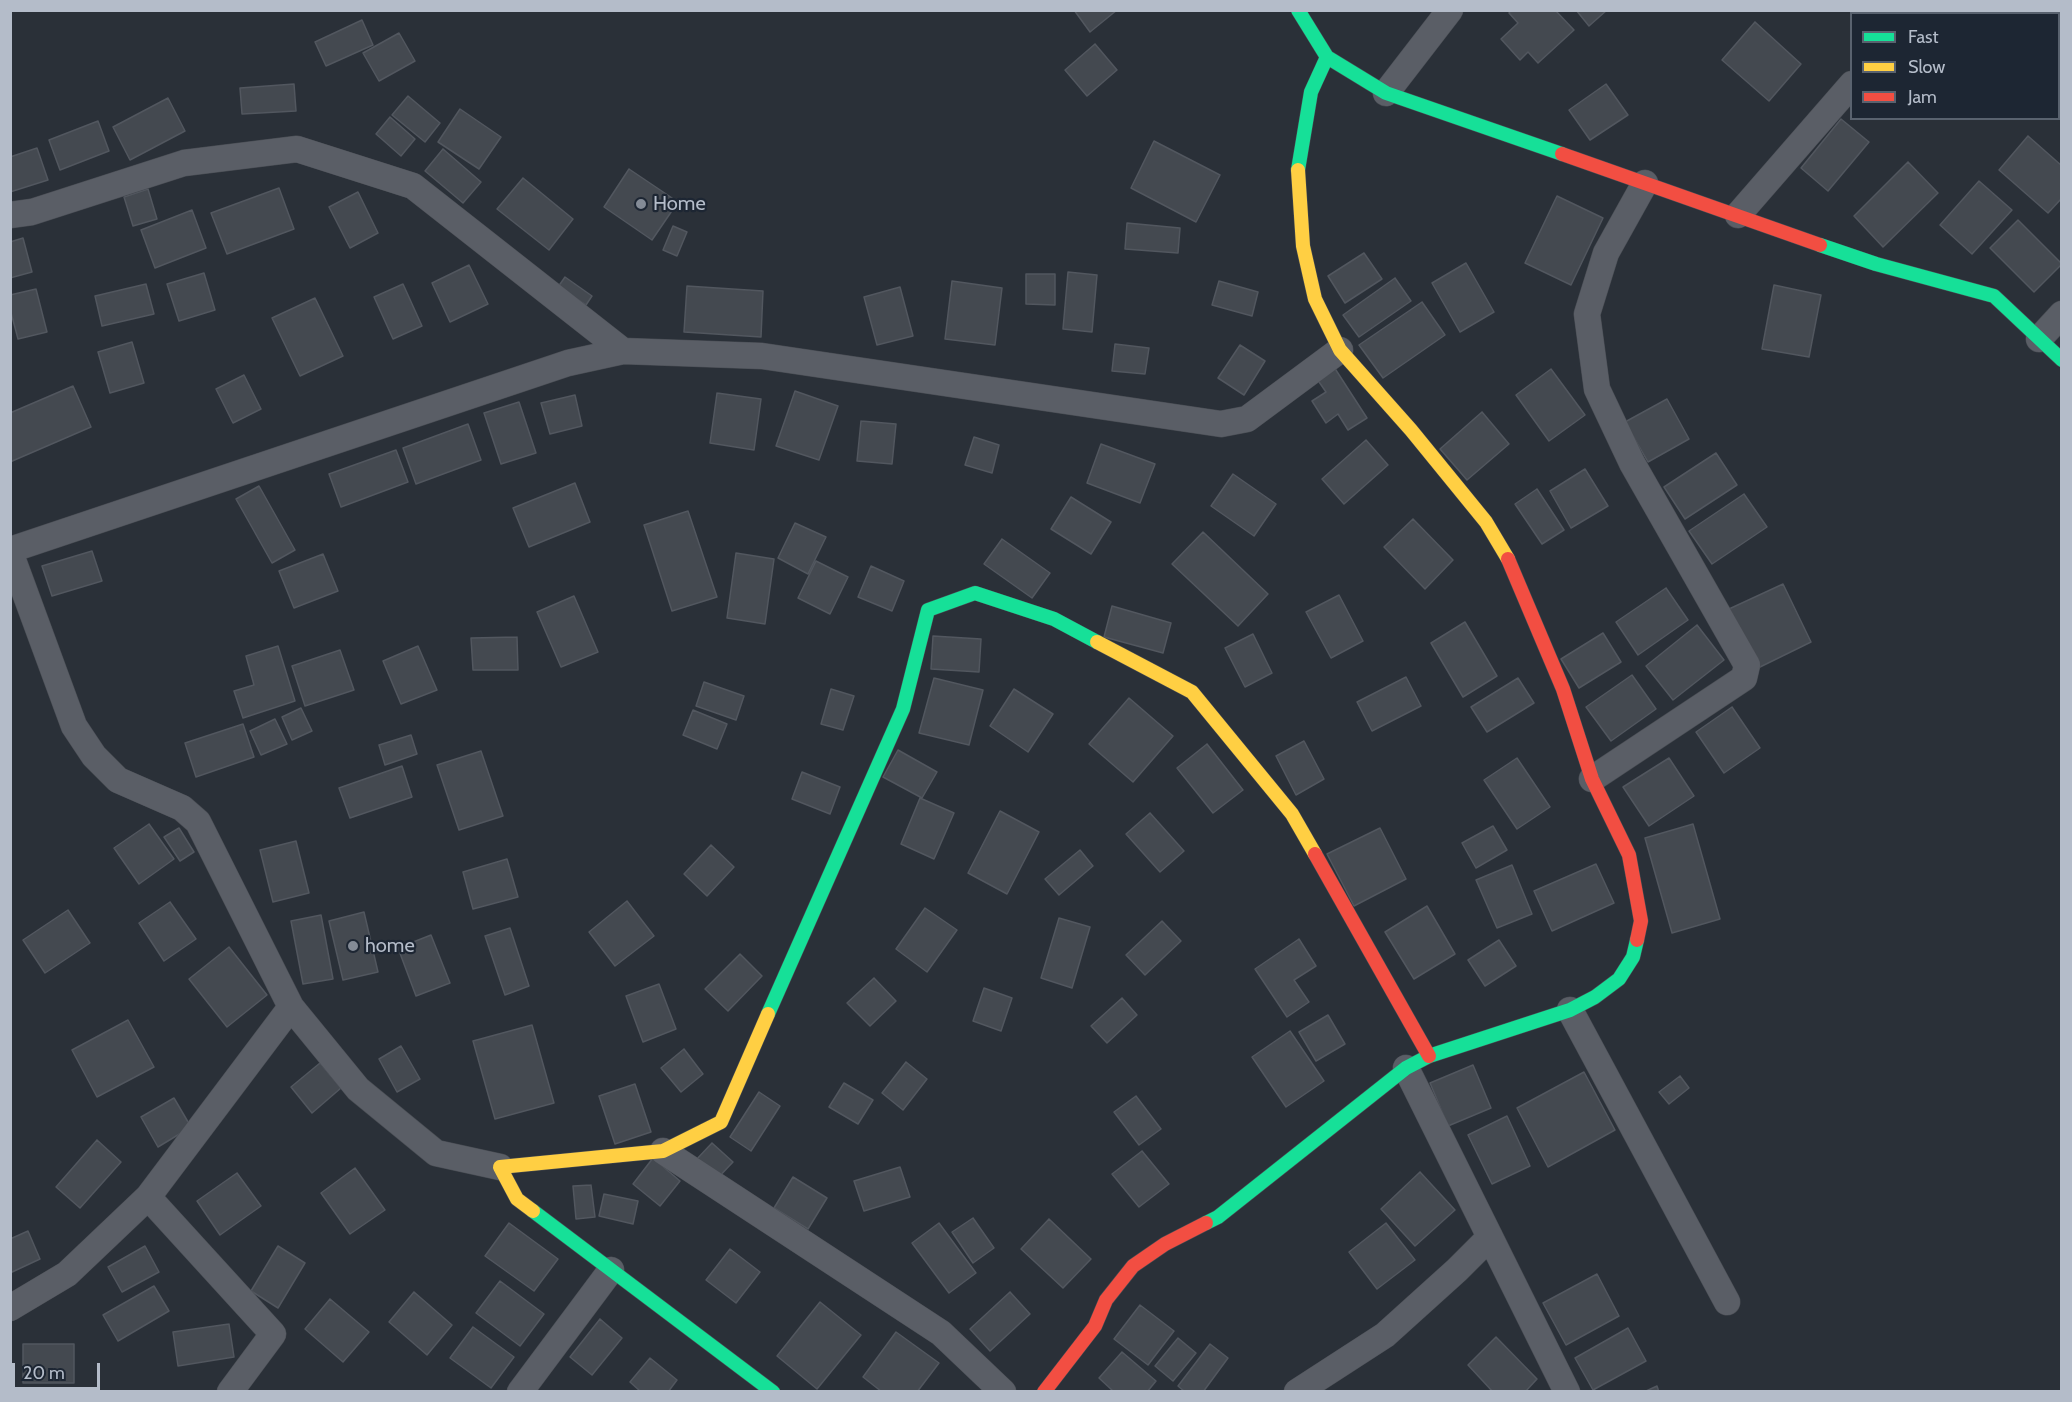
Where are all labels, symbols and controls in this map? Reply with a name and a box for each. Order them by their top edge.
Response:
legend [1850,12,2060,120]
text: Fast [1908,26,1939,48]
text: Slow [1908,56,1945,78]
text: Jam [1908,86,1937,108]
place label: Home [653,192,706,216]
marker: Home [634,197,648,211]
place label: home [365,934,415,958]
marker: home [346,939,360,953]
scale bar [15,1351,104,1389]
text: 20 m [23,1362,65,1384]

